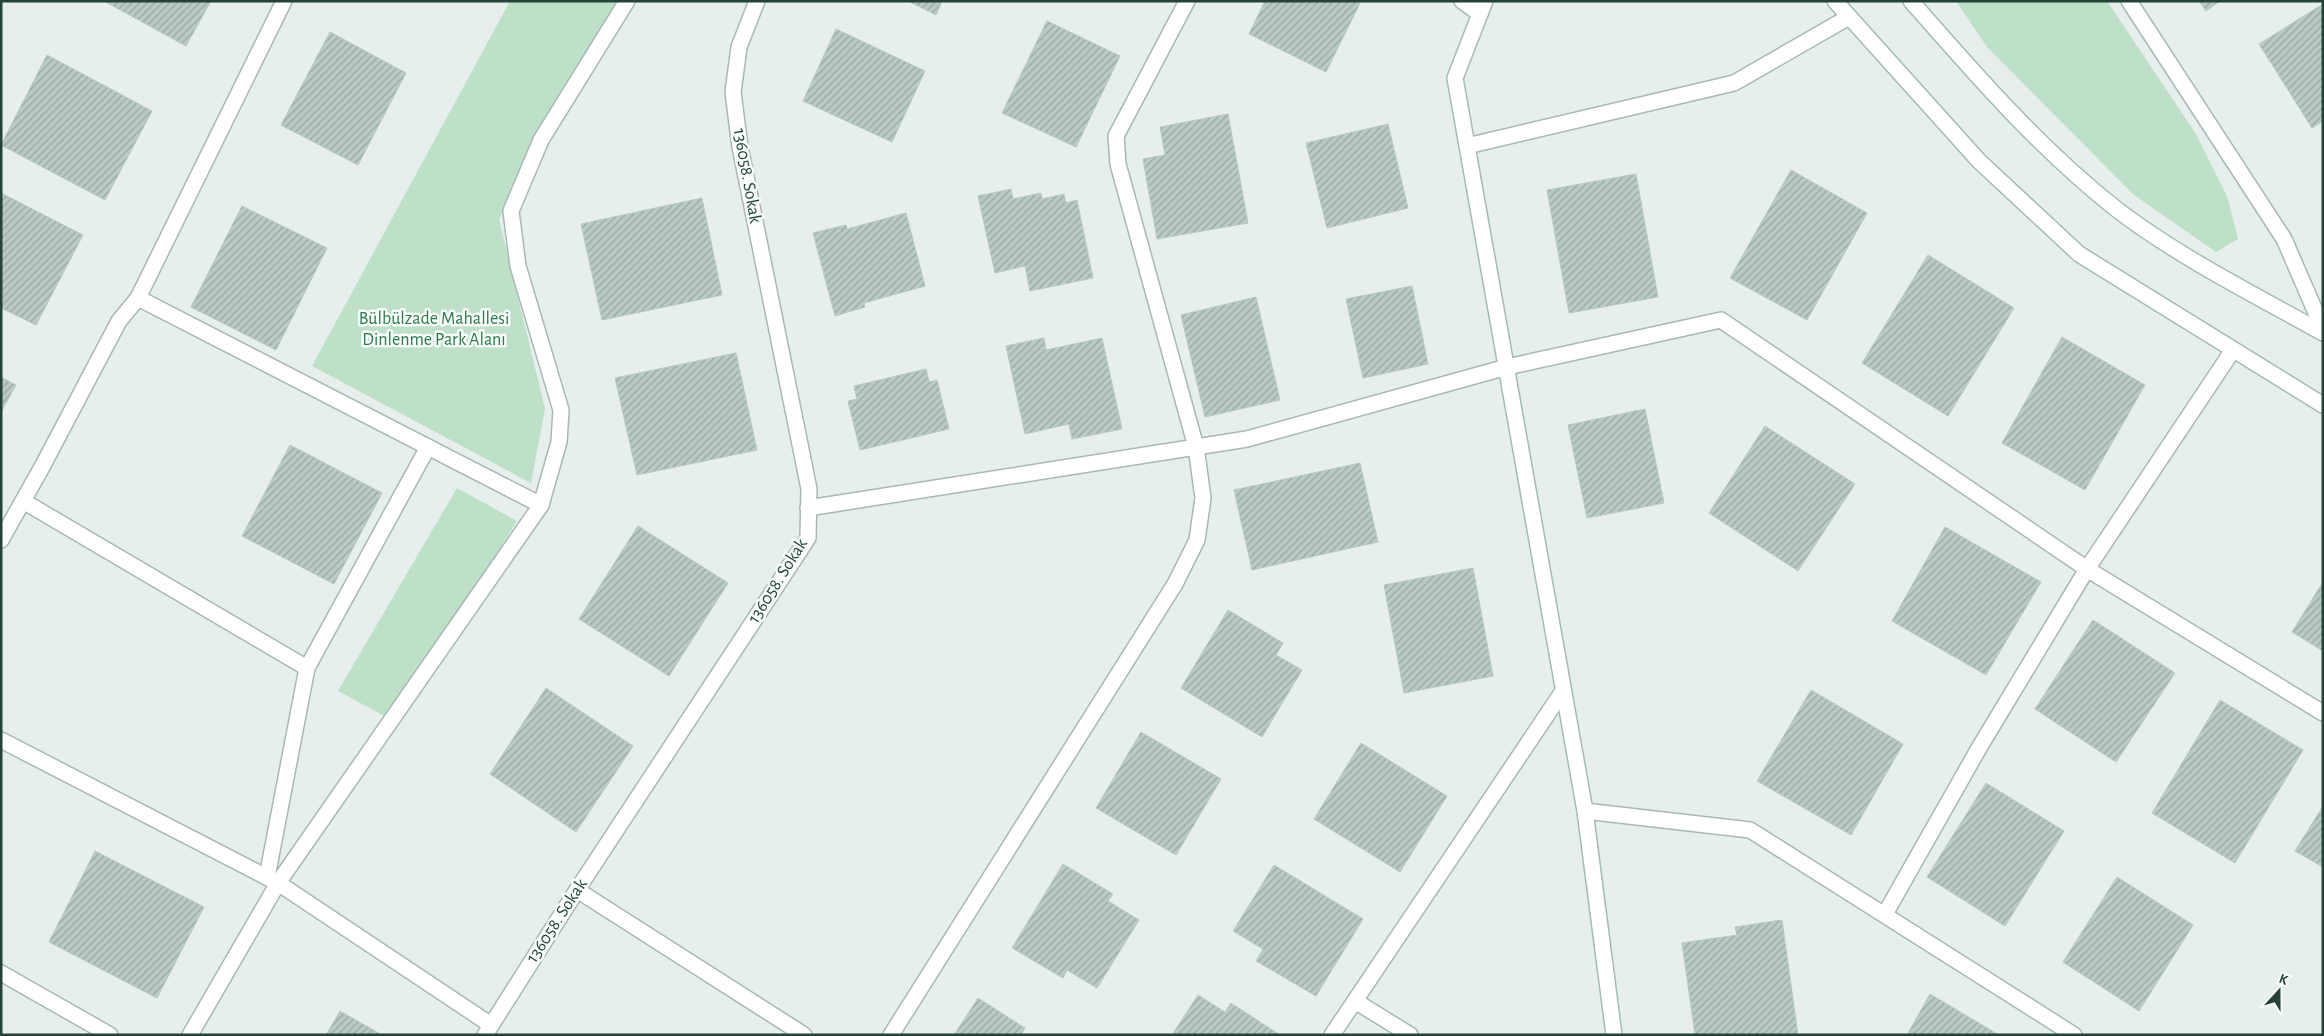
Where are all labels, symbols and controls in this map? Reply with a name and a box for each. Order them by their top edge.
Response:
street label: 136058. Sokak [730,127,764,226]
park label: Bülbülzade Mahallesi Dinlenme Park Alanı [359,310,509,349]
street label: 136058. Sokak [745,535,812,627]
street label: 136058. Sokak [523,875,591,966]
north arrow [2254,966,2304,1016]
text: K [2277,972,2290,988]

